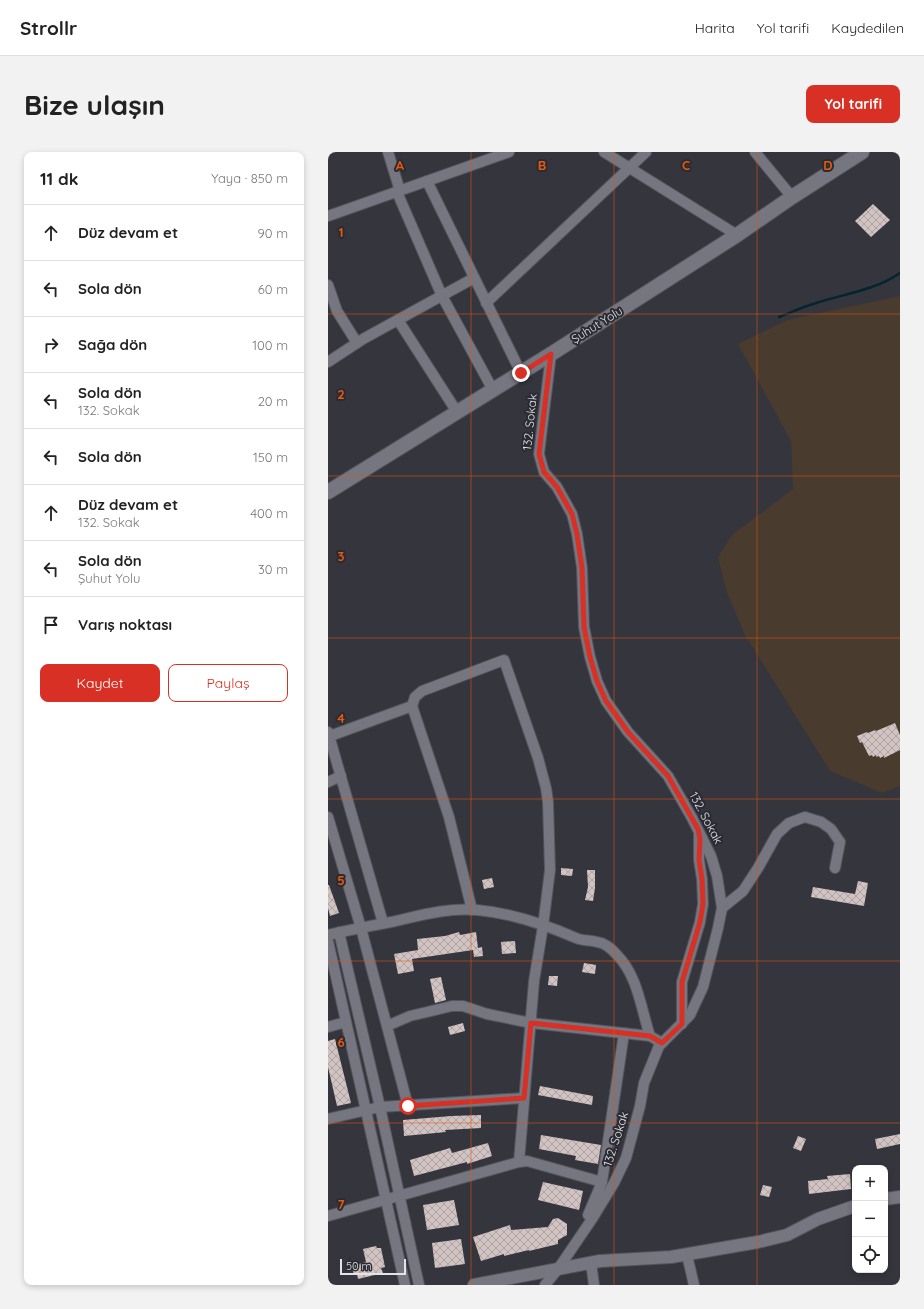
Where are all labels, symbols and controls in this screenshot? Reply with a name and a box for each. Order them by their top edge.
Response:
text: Strollr [20,16,77,40]
text: Harita [695,19,735,37]
text: Yol tarifi [757,19,809,37]
text: Kaydedilen [831,19,904,37]
button: Yol tarifi [806,85,900,123]
text: Bize ulaşın [24,87,165,122]
text: A [396,157,405,173]
text: B [538,157,546,173]
text: C [682,157,690,173]
text: D [823,157,833,173]
text: 11 dk [40,168,78,189]
text: Yaya · 850 m [211,170,288,186]
icon: ahead [40,222,62,244]
text: Düz devam et [78,223,178,242]
text: 1 [338,224,344,240]
text: 90 m [258,225,288,241]
icon: left [40,278,62,300]
text: Sola dön [78,279,142,298]
text: 60 m [258,281,288,297]
street label: Şuhut Yolu [568,303,625,346]
icon: right [40,334,62,356]
text: Sağa dön [78,335,147,354]
text: 100 m [252,337,288,353]
route end [512,364,530,382]
text: Sola dön [78,383,142,402]
text: 2 [337,386,345,402]
icon: left [40,390,62,412]
text: 20 m [258,393,288,409]
street label: 132. Sokak [519,393,540,451]
text: 132. Sokak [78,402,140,418]
icon: left [40,446,62,468]
text: Sola dön [78,447,142,466]
text: 150 m [253,449,288,465]
text: Düz devam et [78,495,178,514]
icon: ahead [40,502,62,524]
text: 400 m [250,505,288,521]
text: 132. Sokak [78,514,140,530]
text: 3 [338,548,345,564]
text: Sola dön [78,551,142,570]
icon: left [40,558,62,580]
text: 30 m [258,561,288,577]
text: Şuhut Yolu [78,570,140,586]
icon: arrive [40,614,62,636]
text: Varış noktası [78,615,172,634]
button: Kaydet [40,664,160,702]
button: Paylaş [168,664,288,702]
text: 4 [337,710,345,726]
street label: 132. Sokak [686,789,726,846]
text: 5 [337,872,345,888]
text: 6 [337,1034,345,1050]
route start [399,1097,417,1115]
street label: 132. Sokak [600,1109,631,1168]
map controls [852,1165,888,1273]
button: + [852,1165,888,1201]
text: 7 [337,1196,345,1212]
button: − [852,1201,888,1237]
button: locate [852,1237,888,1273]
scale bar [340,1257,406,1276]
text: 50 m [346,1259,372,1273]

